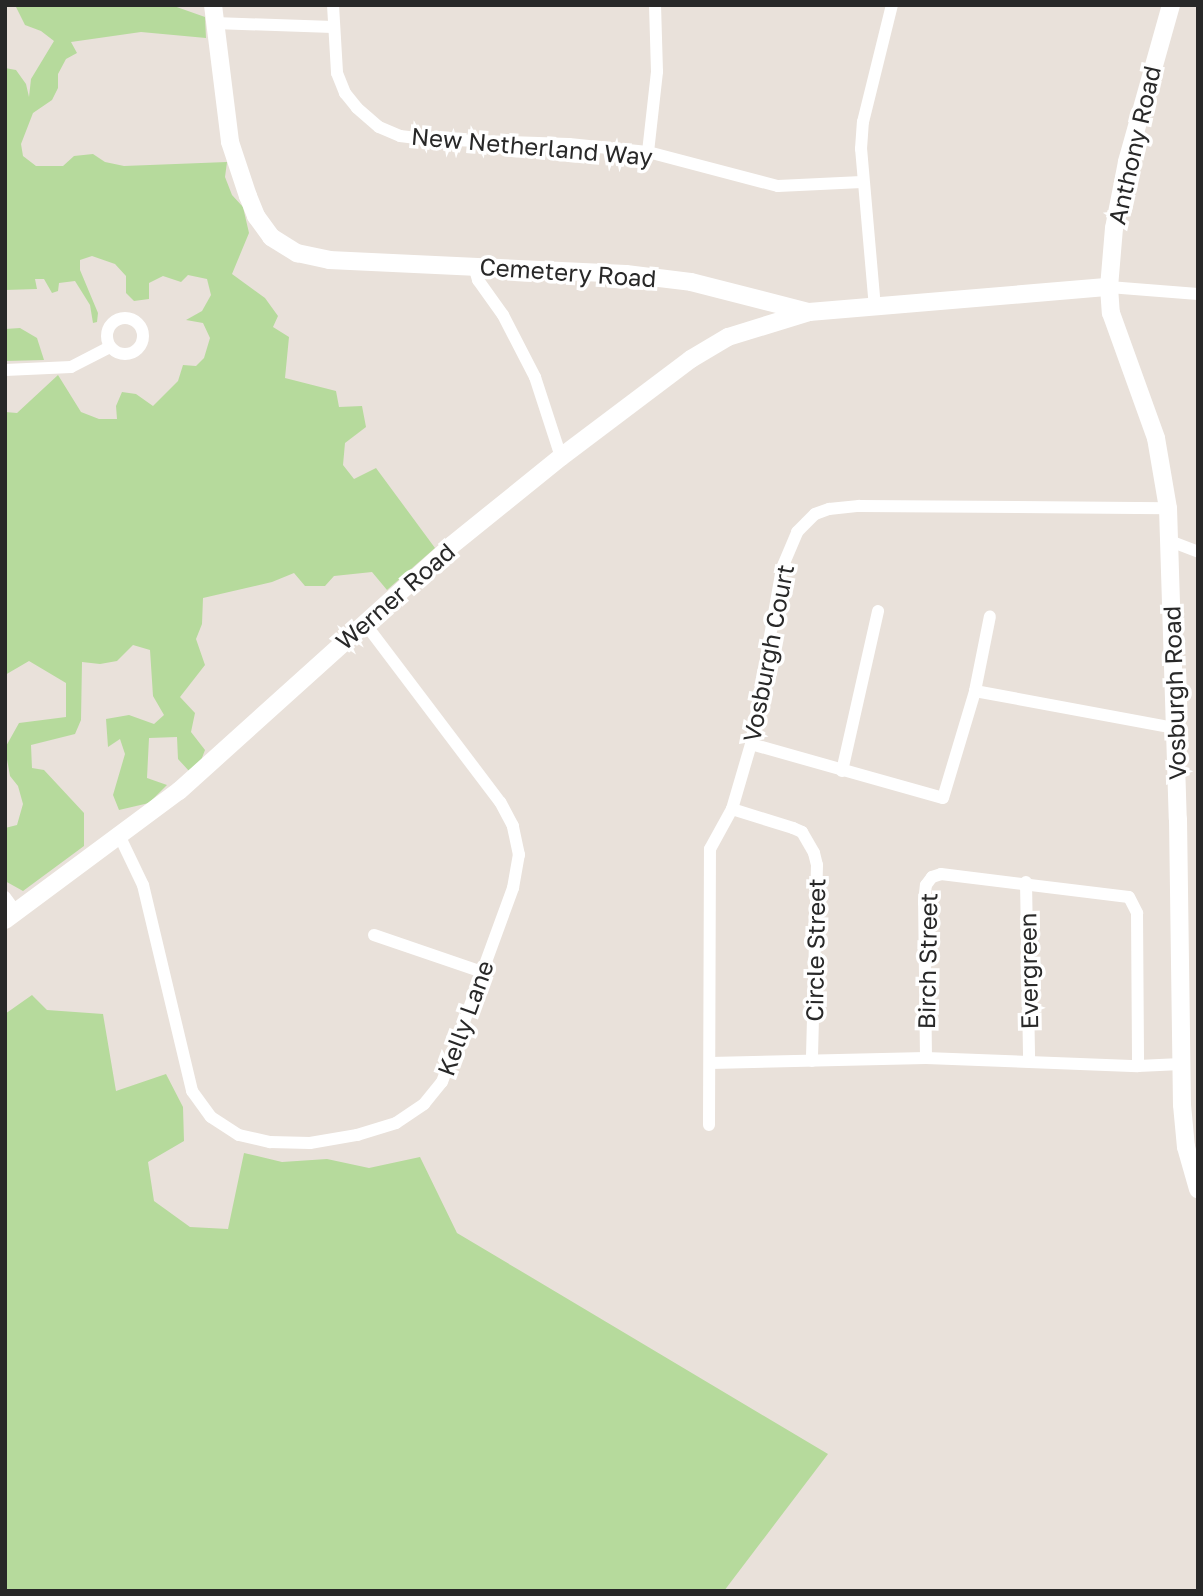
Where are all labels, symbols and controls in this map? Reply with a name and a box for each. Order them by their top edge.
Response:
street label: Anthony Road [1102,63,1166,227]
street label: New Netherland Way [410,121,654,171]
street label: Cemetery Road [479,251,657,293]
street label: Werner Road [330,537,460,655]
street label: Vosburgh Court [737,562,799,744]
street label: Vosburgh Road [1157,605,1191,781]
street label: Circle Street [799,878,831,1022]
street label: Birch Street [911,893,943,1029]
street label: Evergreen [1013,912,1043,1030]
street label: Kelly Lane [431,956,499,1080]

